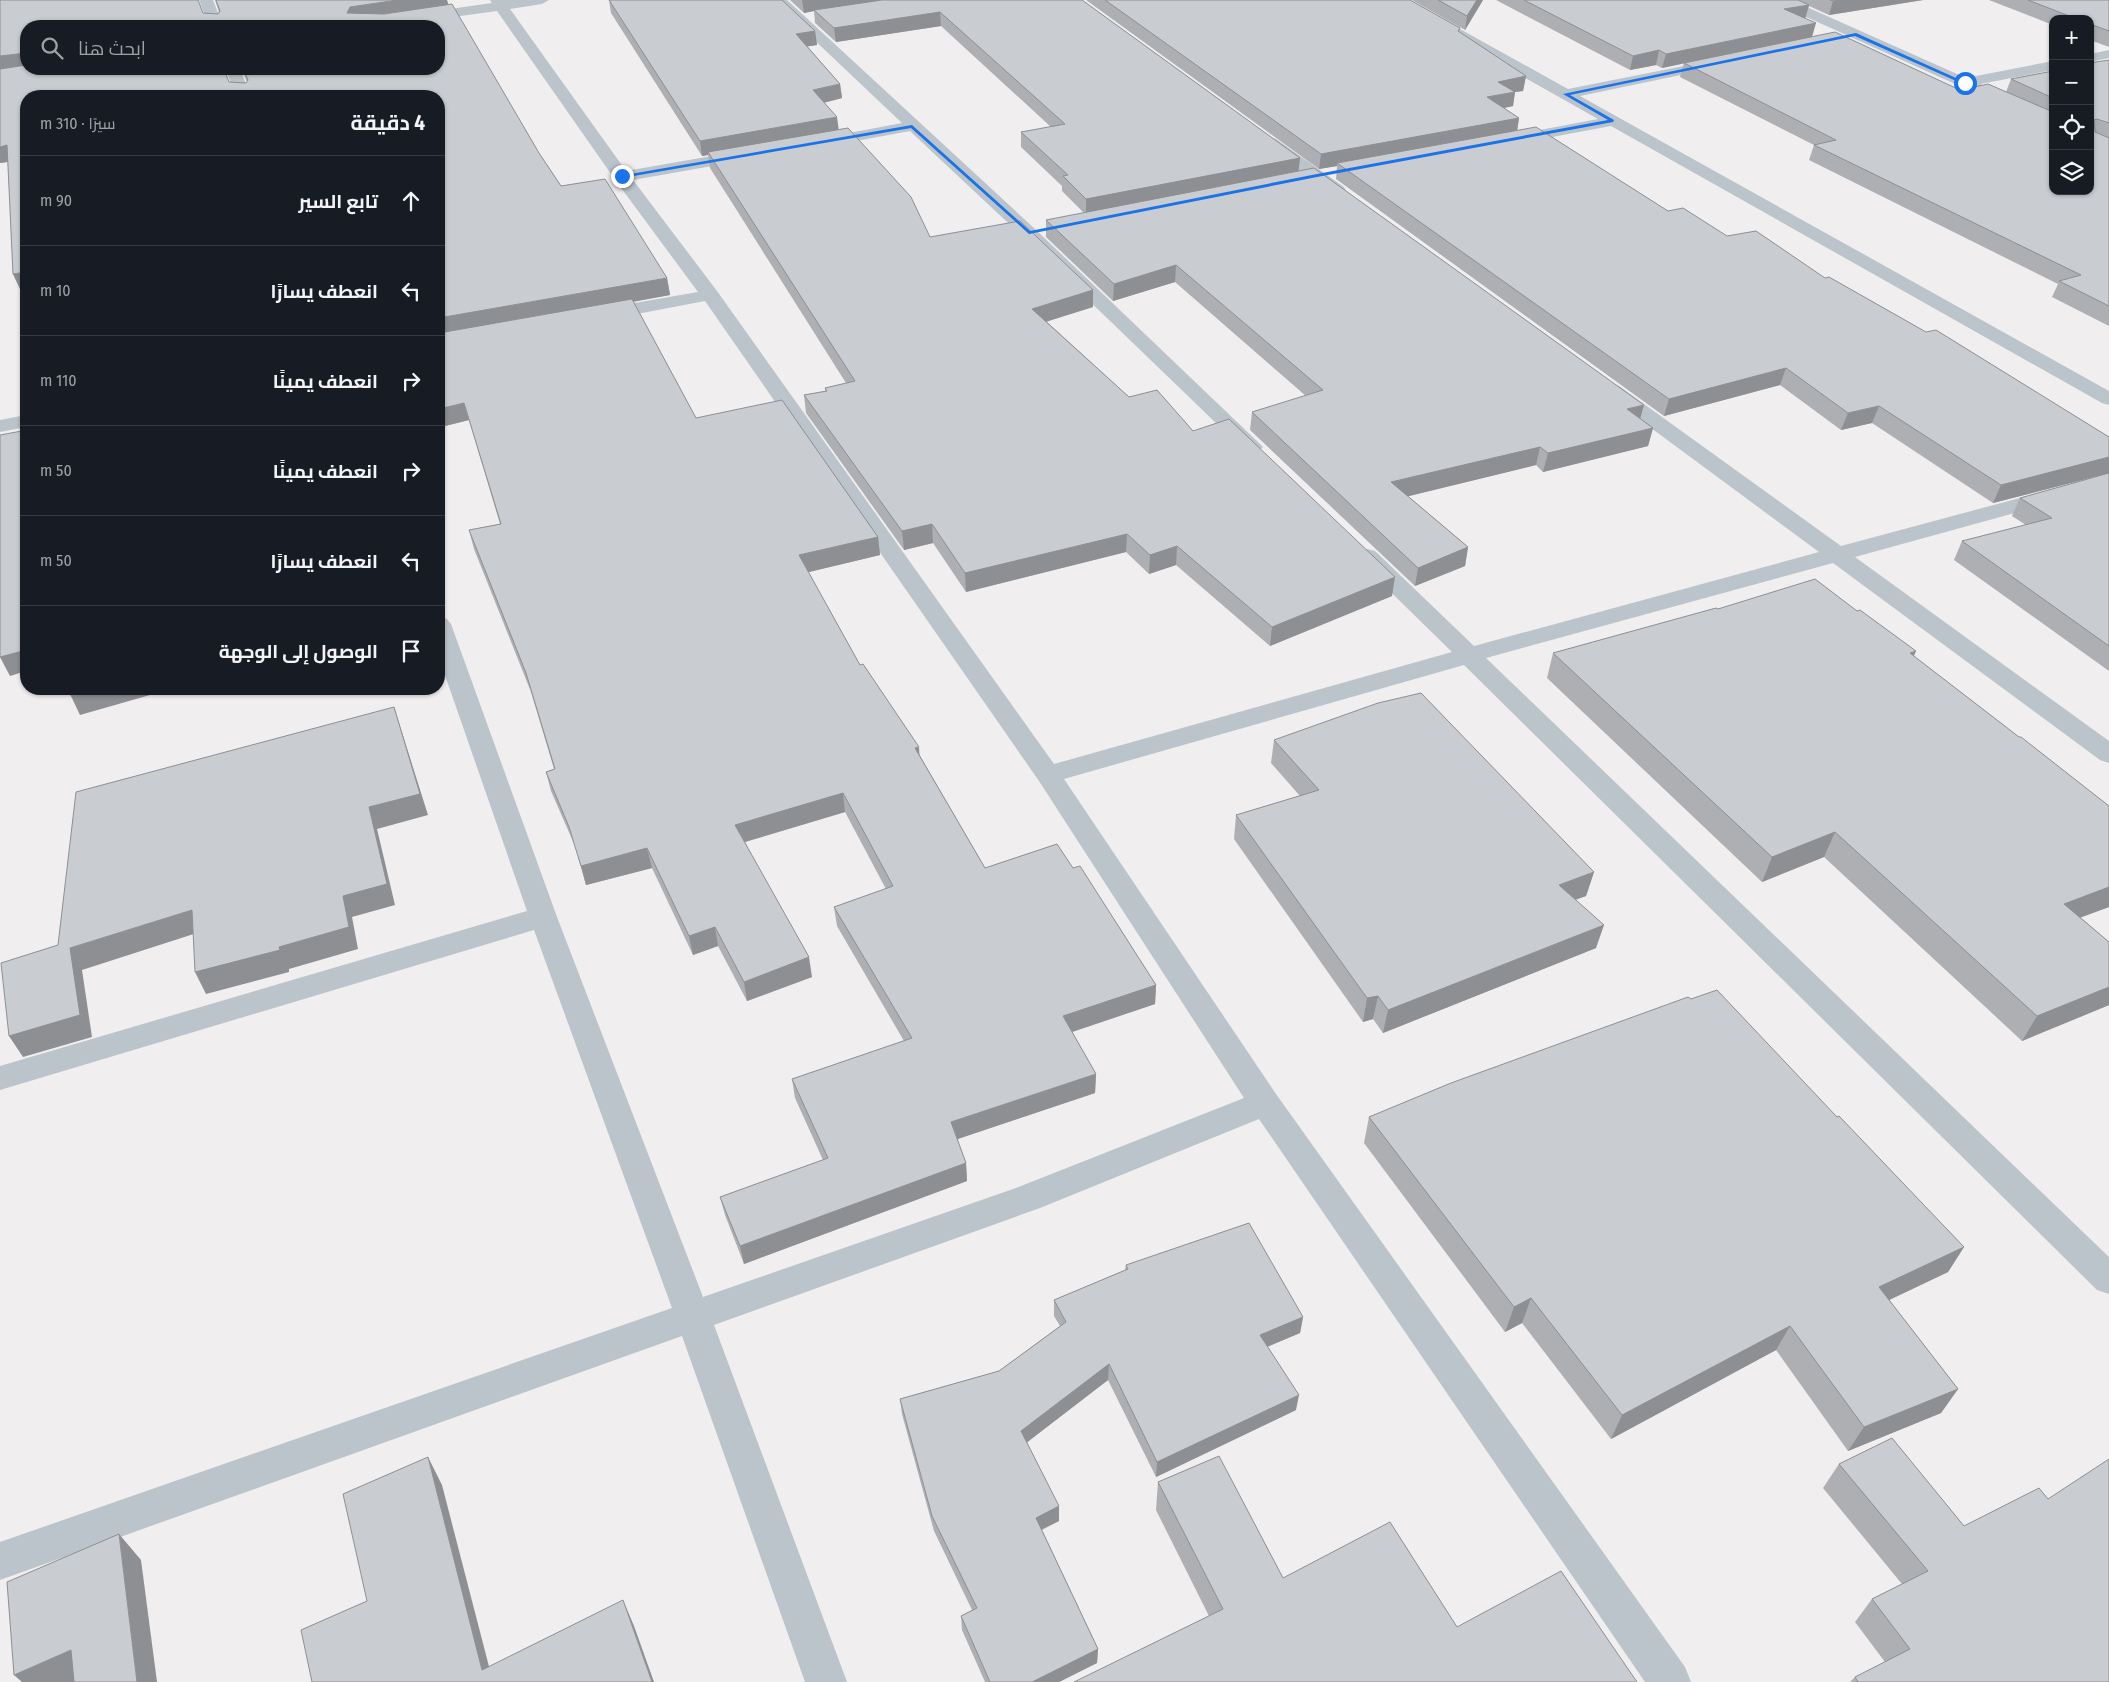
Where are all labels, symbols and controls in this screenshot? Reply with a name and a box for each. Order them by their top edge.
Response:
map controls [2049,15,2094,195]
button: + [2049,15,2094,60]
search box [20,20,445,75]
icon: search [38,34,66,62]
text: ابحث هنا [78,37,146,60]
button: − [2049,60,2094,105]
route start [1954,72,1977,95]
button: locate [2049,105,2094,150]
text: 4 دقيقة [350,110,425,136]
text: سيرًا · 310 m [40,114,115,133]
button: layers [2049,150,2094,195]
route end [611,165,634,188]
icon: ahead [397,187,425,215]
text: تابع السير [299,190,378,213]
text: 90 m [40,191,72,210]
icon: left [397,277,425,305]
text: انعطف يسارًا [270,280,378,303]
text: 10 m [40,281,71,300]
icon: right [397,367,425,395]
text: انعطف يمينًا [273,370,378,393]
text: 110 m [40,371,77,390]
icon: right [397,457,425,485]
text: انعطف يمينًا [273,460,378,483]
text: 50 m [40,461,72,480]
icon: left [397,547,425,575]
text: انعطف يسارًا [270,550,378,573]
text: 50 m [40,551,72,570]
icon: arrive [397,637,425,665]
text: الوصول إلى الوجهة [219,640,378,663]

